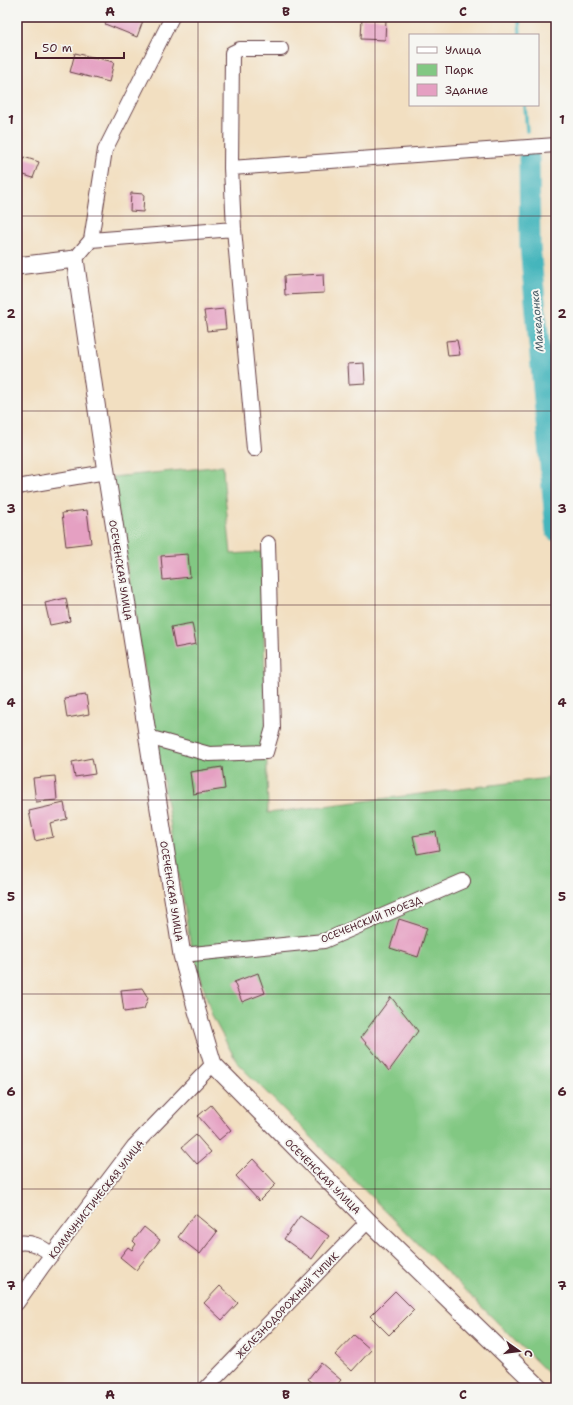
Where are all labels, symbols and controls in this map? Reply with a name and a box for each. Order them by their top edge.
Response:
text: A [105,3,115,20]
text: B [282,3,290,20]
text: C [459,3,467,20]
scale bar [36,34,124,60]
legend [409,34,539,106]
text: 50 m [42,40,72,56]
text: Улица [445,42,482,58]
text: Парк [445,62,474,78]
text: Здание [445,82,489,98]
text: 1 [8,111,14,128]
text: 1 [559,111,565,128]
water label: Македонка [527,289,548,353]
text: 2 [6,305,16,322]
text: 2 [557,305,567,322]
text: 3 [6,500,16,517]
text: 3 [557,500,567,517]
street label: ОСЕЧЕНСКАЯ УЛИЦА [106,519,135,621]
text: 4 [6,694,16,711]
text: 4 [557,694,567,711]
street label: ОСЕЧЕНСКАЯ УЛИЦА [157,840,186,942]
text: 5 [7,888,15,905]
text: 5 [558,888,566,905]
street label: ОСЕЧЕНСКИЙ ПРОЕЗД [319,893,424,946]
text: 6 [6,1083,16,1100]
text: 6 [557,1083,567,1100]
street label: ОСЕЧЕНСКАЯ УЛИЦА [282,1136,363,1217]
street label: КОММУНИСТИЧЕСКАЯ УЛИЦА [46,1137,147,1261]
street label: ЖЕЛЕЗНОДОРОЖНЫЙ ТУПИК [233,1249,342,1361]
text: 7 [6,1277,16,1294]
text: 7 [557,1277,567,1294]
north arrow [499,1331,539,1371]
text: С [520,1348,536,1359]
text: A [105,1386,115,1403]
text: B [282,1386,290,1403]
text: C [459,1386,467,1403]

